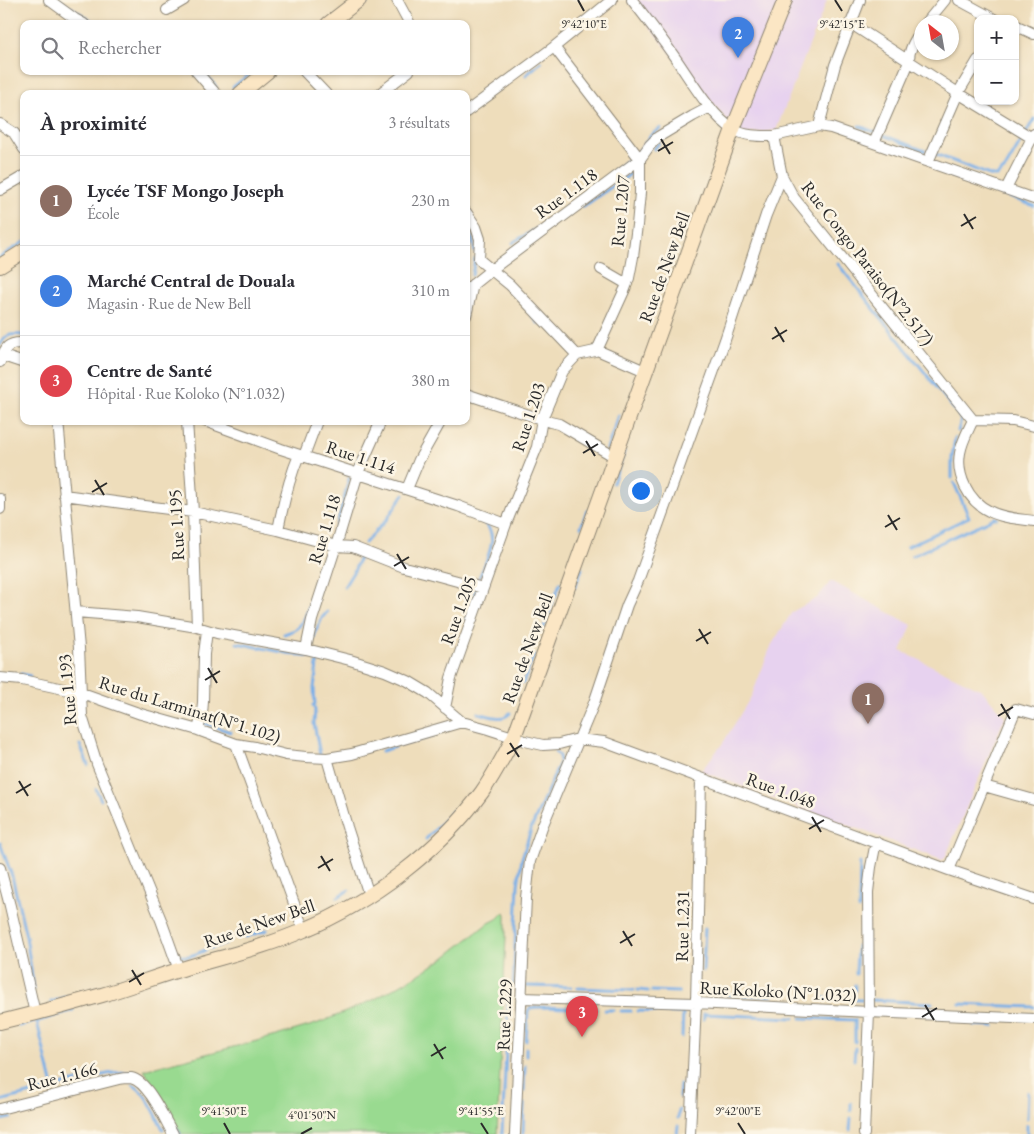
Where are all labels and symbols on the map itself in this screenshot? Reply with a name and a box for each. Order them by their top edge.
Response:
north arrow [914,15,959,60]
text: 9°42'10"E [561,16,607,32]
text: 9°42'15"E [819,16,865,32]
pin: 2 [722,17,754,58]
street label: Rue 1.118 [530,163,602,223]
street label: Rue 1.207 [605,174,635,248]
street label: Rue Congo Paraiso(N°2.517) [797,176,939,350]
street label: Rue de New Bell [633,209,695,325]
street label: Rue 1.203 [506,379,550,455]
street label: Rue 1.114 [323,435,399,479]
your location [628,478,654,504]
street label: Rue 1.195 [163,489,189,561]
street label: Rue 1.118 [303,491,345,567]
street label: Rue 1.205 [435,572,481,648]
street label: Rue de New Bell [496,590,558,706]
street label: Rue 1.193 [52,653,82,727]
street label: Rue du Larminat(N°1.102) [96,670,284,748]
pin: 1 [852,683,884,724]
street label: Rue 1.048 [743,767,819,813]
street label: Rue 1.231 [670,890,694,962]
street label: Rue de New Bell [200,893,318,953]
street label: Rue Koloko (N°1.032) [699,975,857,1007]
street label: Rue 1.229 [491,978,517,1051]
pin: 3 [566,996,598,1037]
street label: Rue 1.166 [24,1056,100,1096]
text: 9°41'50"E [201,1103,247,1119]
text: 9°41'55"E [458,1103,504,1119]
text: 9°42'00"E [715,1103,761,1119]
text: 4°01'50"N [288,1107,337,1123]

